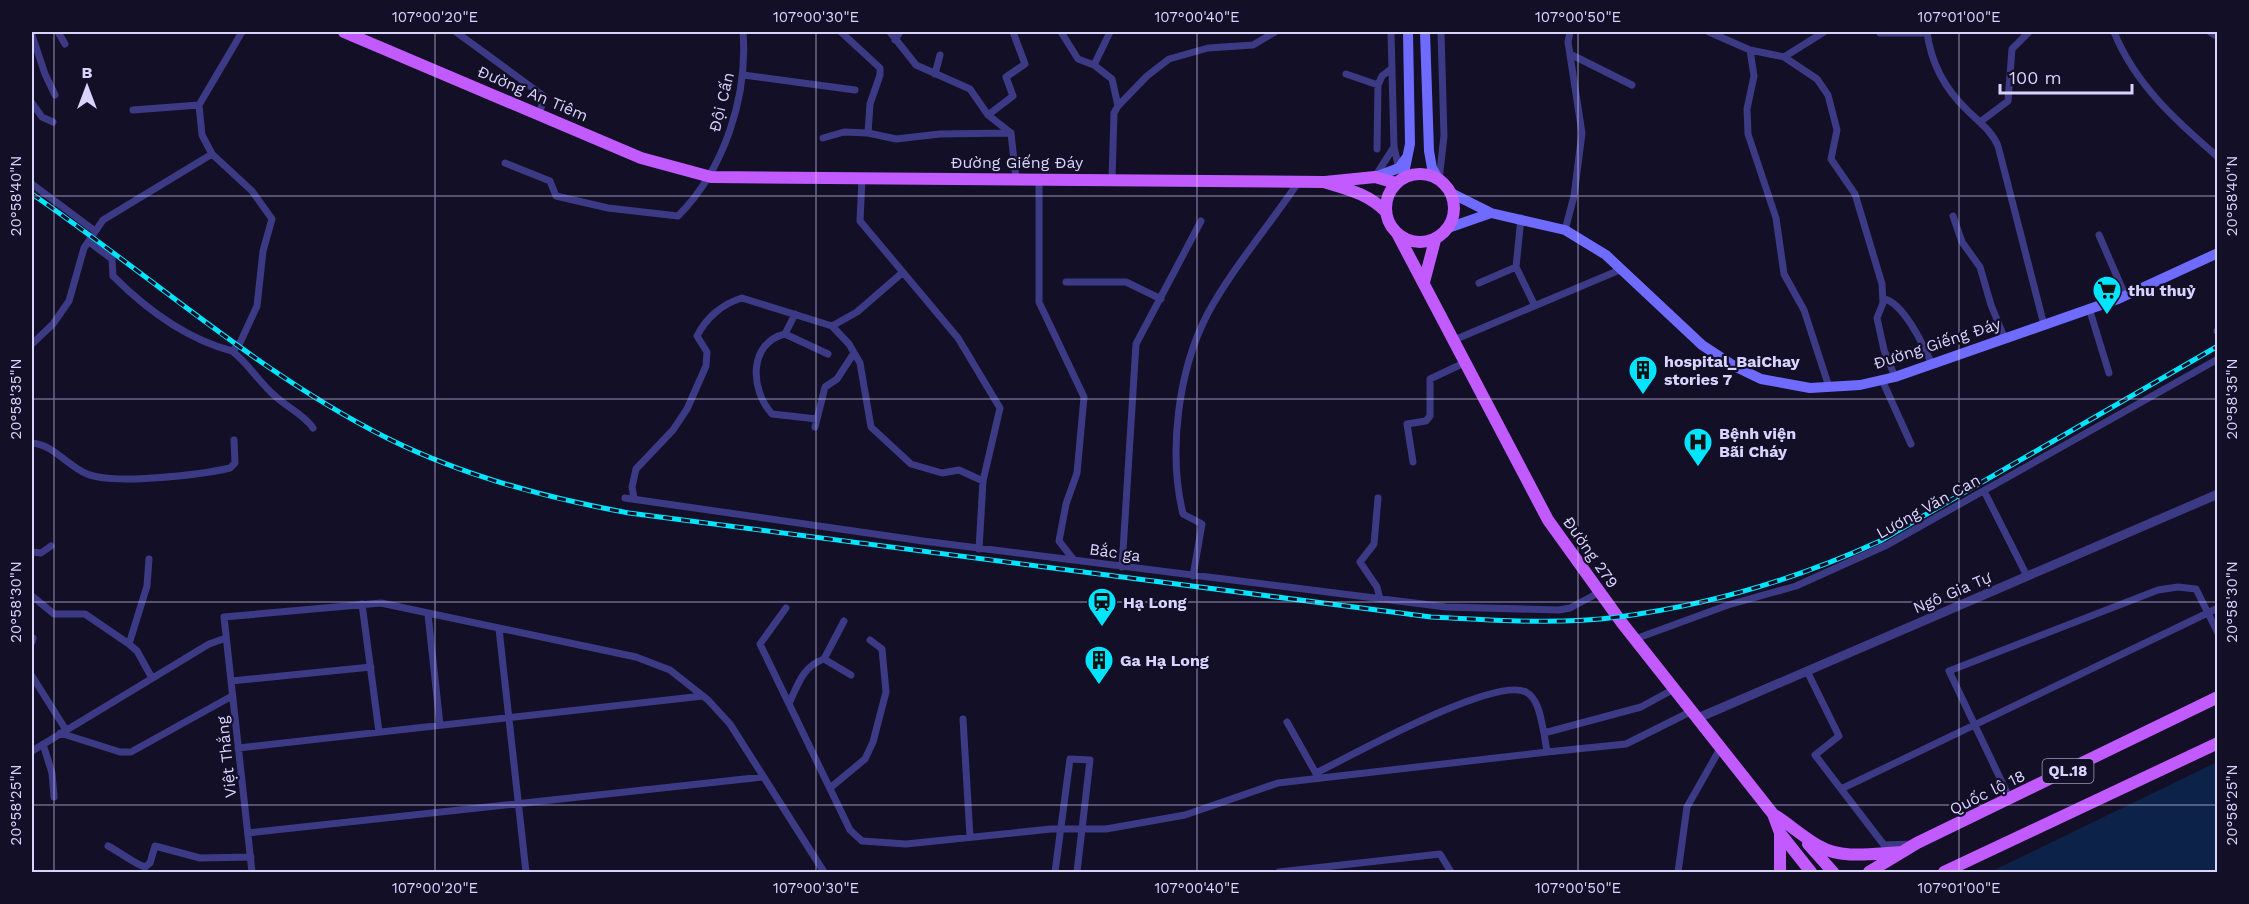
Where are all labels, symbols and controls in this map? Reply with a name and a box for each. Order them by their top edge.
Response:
text: 107°00'20"E [392,8,478,26]
text: 107°00'30"E [773,8,859,26]
text: 107°00'40"E [1154,8,1240,26]
text: 107°00'50"E [1535,8,1621,26]
text: 107°01'00"E [1917,8,2001,26]
north arrow [57,57,117,117]
scale bar [2000,57,2132,95]
street label: Đường An Tiêm [475,62,591,125]
text: B [82,63,93,82]
text: 100 m [2009,67,2062,88]
street label: Đội Cấn [705,70,738,134]
street label: Đường Giếng Đáy [951,153,1084,172]
text: 20°58'40"N [7,156,25,236]
text: 20°58'40"N [2223,156,2241,236]
supermarket icon: thu thuỷ [2091,274,2123,316]
place label: thu thuỷ [2128,281,2196,300]
street label: Đường Giếng Đáy [1871,314,2004,373]
place label: hospital_BaiChay stories 7 [1664,352,1801,389]
building icon: hospital_BaiChay stories 7 [1627,354,1659,396]
text: 20°58'35"N [7,359,25,440]
text: 20°58'35"N [2223,359,2241,440]
place label: Bệnh viện Bãi Cháy [1719,424,1796,461]
hospital icon: Bệnh viện Bãi Cháy [1682,426,1714,468]
street label: Lương Văn Can [1873,470,1984,543]
street label: Đường 279 [1559,513,1622,592]
street label: Bắc ga [1088,540,1142,565]
text: 20°58'30"N [7,561,25,643]
text: 20°58'30"N [2223,561,2241,643]
street label: Ngô Gia Tự [1910,567,1994,617]
station icon: Hạ Long [1086,586,1118,628]
place label: Hạ Long [1123,593,1187,612]
building icon: Ga Hạ Long [1083,644,1115,686]
place label: Ga Hạ Long [1120,651,1209,670]
street label: Việt Thắng [213,715,240,799]
road number: QL.18 [2042,759,2094,783]
text: 20°58'25"N [7,765,25,846]
text: 20°58'25"N [2223,765,2241,846]
street label: Quốc lộ 18 [1946,766,2028,819]
text: 107°00'20"E [392,879,478,897]
text: 107°00'30"E [773,879,859,897]
text: 107°00'40"E [1154,879,1240,897]
text: 107°00'50"E [1535,879,1621,897]
text: 107°01'00"E [1917,879,2001,897]

